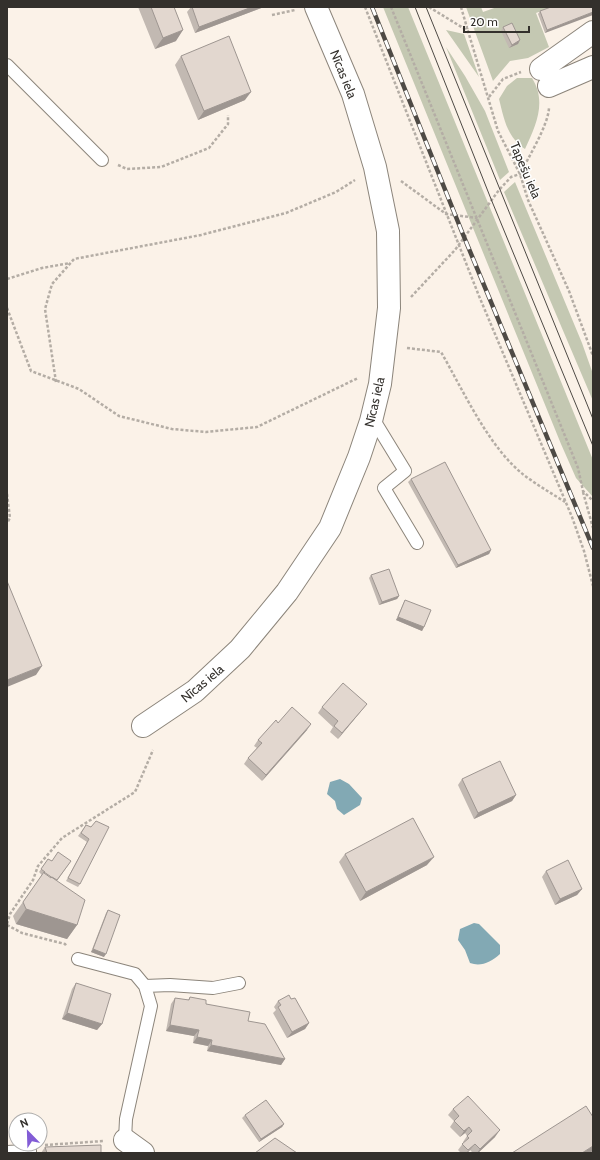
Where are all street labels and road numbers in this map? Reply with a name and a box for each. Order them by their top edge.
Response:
street label: Nīcas iela [327,47,361,101]
street label: Tapešu iela [507,139,545,201]
street label: Nīcas iela [360,375,388,429]
street label: Nīcas iela [177,660,227,706]

